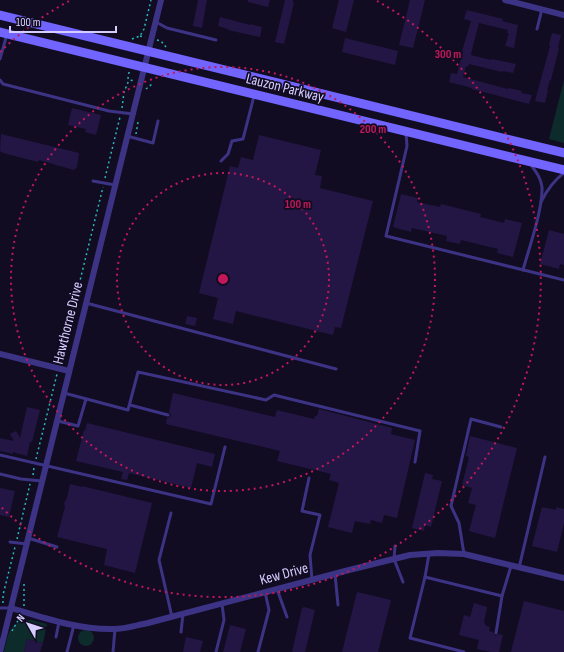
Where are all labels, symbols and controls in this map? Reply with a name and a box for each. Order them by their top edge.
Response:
scale bar [10,8,116,34]
text: 100 m [16,15,41,30]
text: 300 m [435,47,461,62]
street label: Lauzon Parkway [244,69,326,107]
text: 200 m [360,122,386,137]
text: 100 m [285,197,311,212]
centre of rings [216,272,230,286]
street label: Hawthorne Drive [49,280,87,366]
street label: Kew Drive [258,558,310,590]
north arrow [8,604,48,644]
text: N [14,612,28,624]

